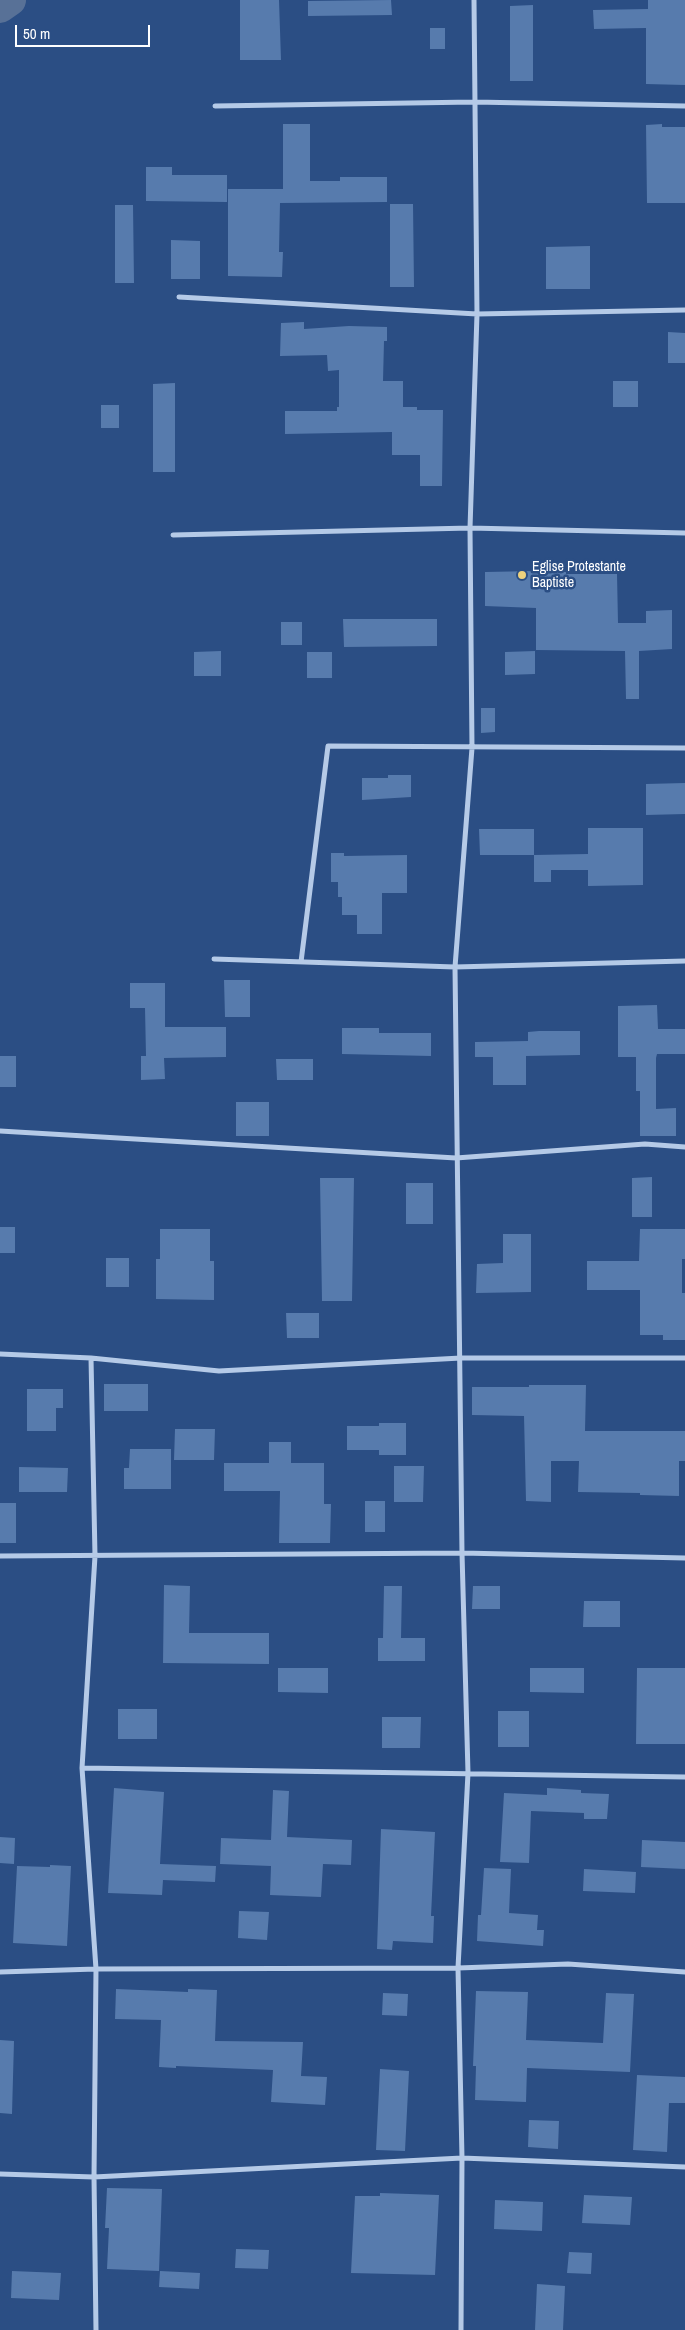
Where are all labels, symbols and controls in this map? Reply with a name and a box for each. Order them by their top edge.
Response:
scale bar [18,15,152,47]
text: 50 m [23,23,50,44]
place label: Eglise Protestante Baptiste [532,559,626,592]
marker: Eglise Protestante Baptiste [516,569,528,581]

